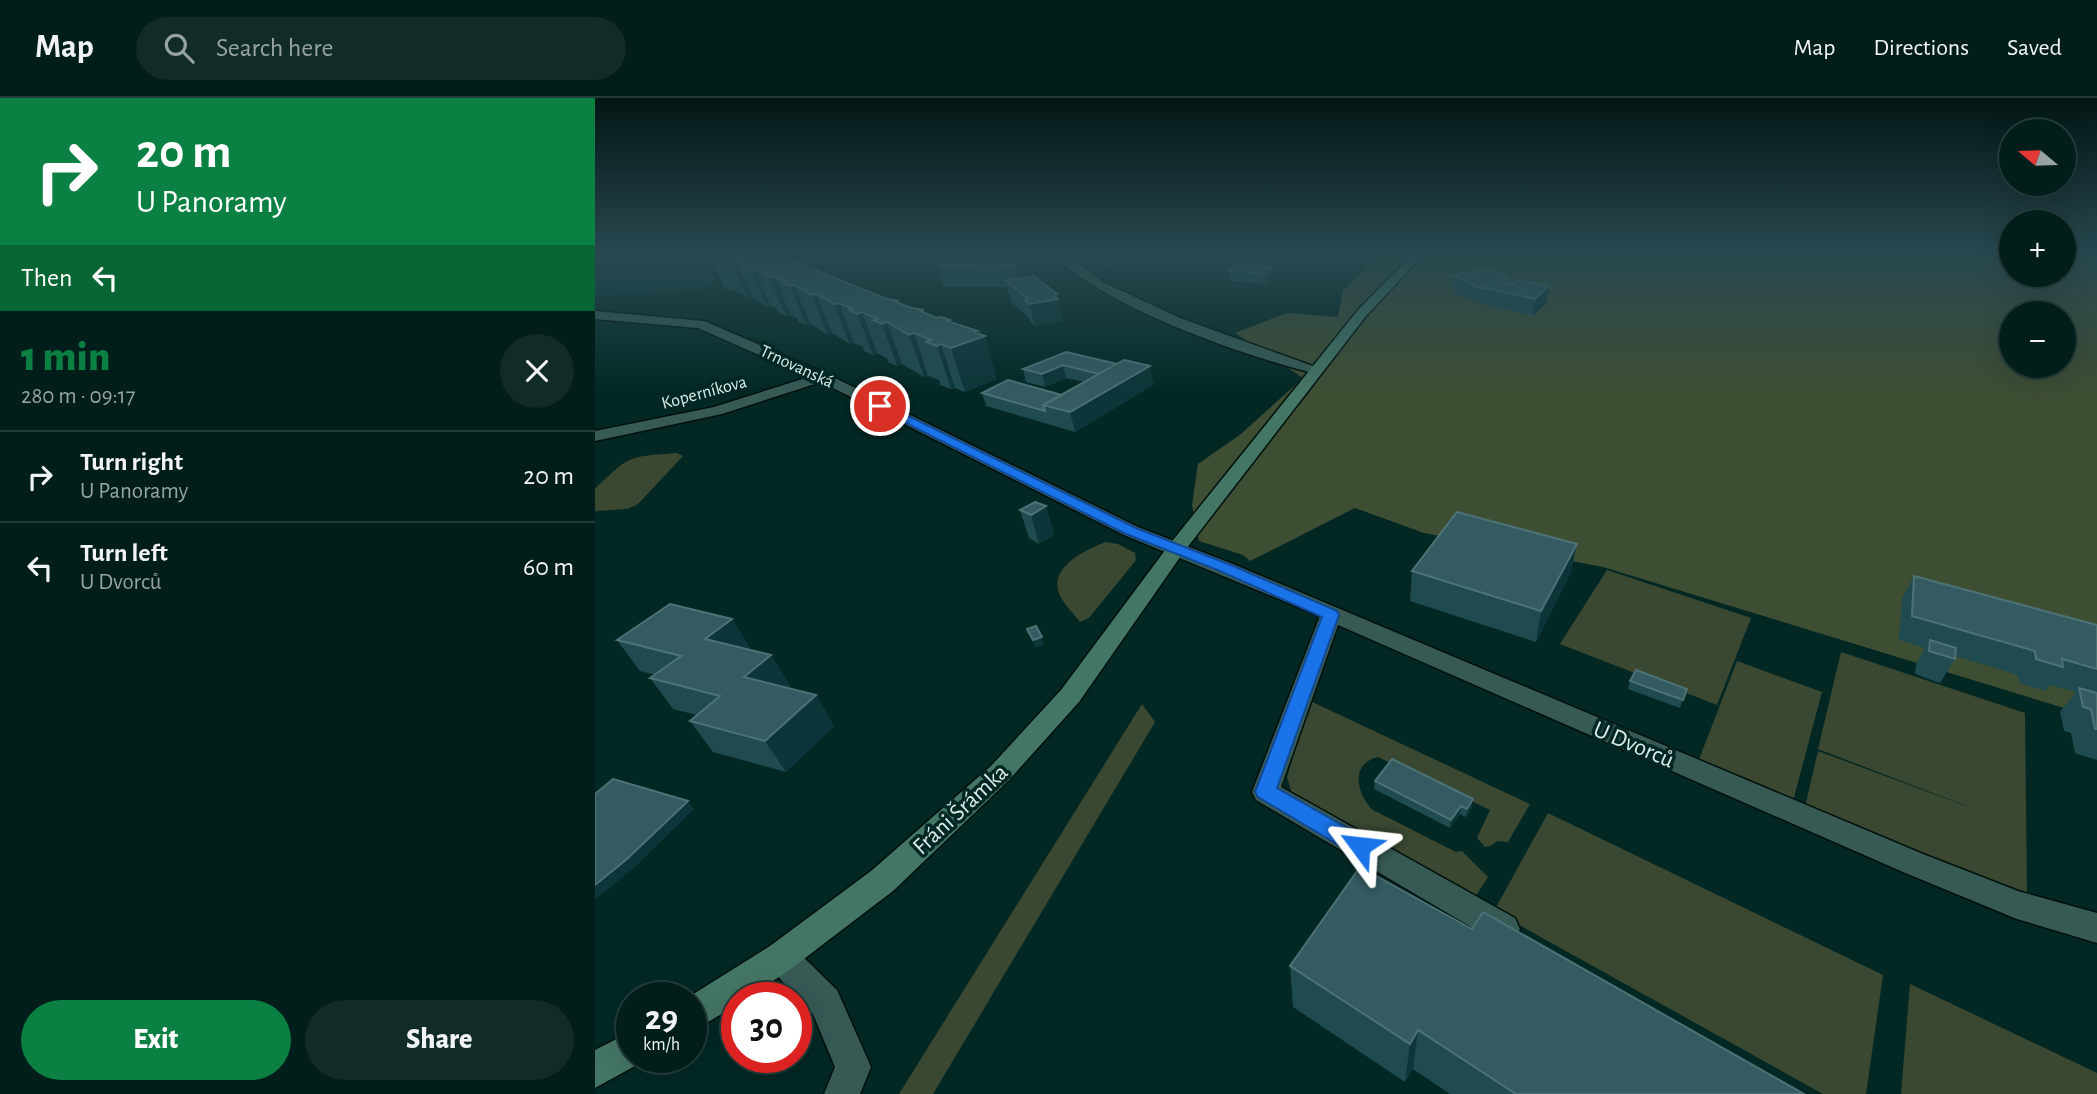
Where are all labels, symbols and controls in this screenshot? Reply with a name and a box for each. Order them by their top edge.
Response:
search box [136,17,626,80]
icon: search [160,29,198,67]
text: Map [35,31,94,64]
text: Search here [216,35,334,61]
text: Map [1793,36,1835,60]
text: Directions [1873,36,1969,60]
text: Saved [2007,36,2062,60]
north arrow [1999,119,2075,196]
map controls [1999,119,2076,378]
icon: right [21,126,112,217]
text: 20 m [136,128,232,177]
text: U Panoramy [136,186,287,218]
button: + [1999,210,2076,287]
icon: left [86,259,124,297]
text: Then [21,265,72,291]
button: − [1999,301,2076,378]
button: close [500,334,574,408]
text: 1 min [21,336,110,378]
street label: Trnovanská [757,342,836,392]
street label: Koperníkova [660,373,749,413]
pin [850,376,910,436]
text: 280 m · 09:17 [21,385,135,408]
icon: arrive [861,387,899,425]
text: Turn right [80,449,183,475]
icon: right [21,458,59,496]
text: 20 m [523,463,574,489]
text: U Panoramy [80,480,188,503]
text: Turn left [80,540,168,566]
icon: left [21,549,59,587]
text: 60 m [523,554,574,580]
text: U Dvorců [80,571,162,594]
street label: U Dvorců [1590,717,1677,773]
street label: Fráni Šrámka [908,759,1013,860]
position arrow [1323,809,1397,883]
speed limit sign: 30 [721,982,812,1073]
button: Exit [21,1000,291,1080]
button: Share [305,1000,574,1080]
text: 29 [645,1001,678,1036]
text: km/h [643,1036,680,1054]

